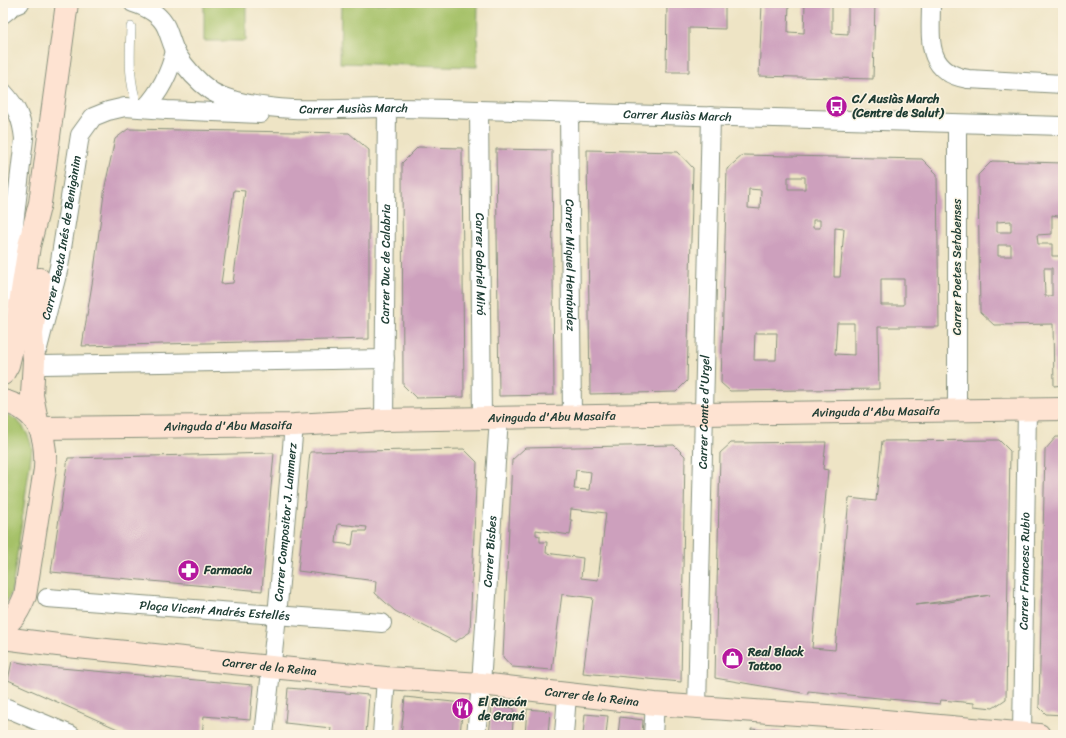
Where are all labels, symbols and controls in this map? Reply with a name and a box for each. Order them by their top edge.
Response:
place label: C/ Ausiàs March (Centre de Salut) [851,88,944,124]
bus stop icon: C/ Ausiàs March (Centre de Salut) [824,93,850,119]
street label: Carrer Ausiàs March [299,97,408,120]
street label: Carrer Ausiàs March [623,103,732,128]
street label: Carrer Beata Inés de Benigànim [35,154,88,322]
street label: Carrer Poetes Setabenses [946,198,968,335]
street label: Carrer Miquel Hernández [559,199,582,331]
street label: Carrer Duc de Calabria [374,203,397,324]
street label: Carrer Gabriel Miró [469,212,492,316]
street label: Carrer Comte d'Urgel [692,354,716,469]
street label: Avinguda d'Abu Masaifa [811,400,941,424]
street label: Avinguda d'Abu Masaifa [487,405,617,429]
street label: Avinguda d'Abu Masaifa [163,414,293,438]
street label: Carrer Compositor J. Lammerz [267,441,303,602]
street label: Carrer Francesc Rubio [1013,512,1036,630]
street label: Carrer Bisbes [477,515,503,588]
pharmacy icon: Farmacia [175,557,201,583]
place label: Farmacia [203,559,252,581]
street label: Plaça Vicent Andrés Estellés [139,594,290,627]
place label: Real Black Tattoo [747,641,804,677]
shop icon: Real Black Tattoo [719,646,745,672]
street label: Carrer de la Reina [221,651,318,682]
street label: Carrer de la Reina [544,680,640,713]
place label: El Rincón de Graná [478,691,527,727]
restaurant icon: El Rincón de Graná [449,696,475,722]

